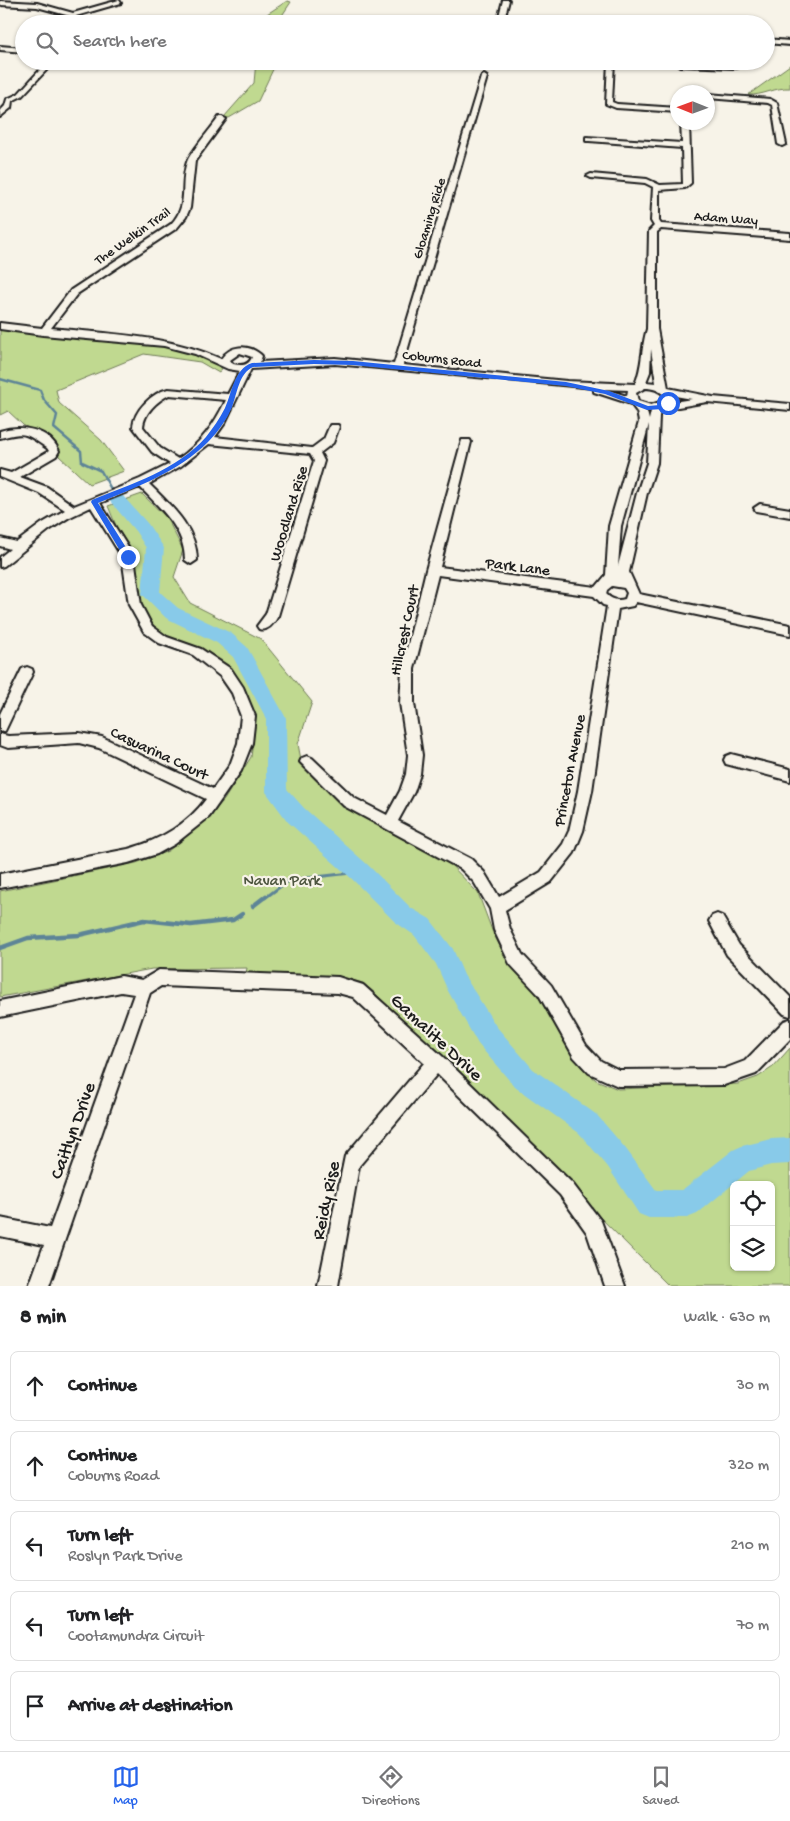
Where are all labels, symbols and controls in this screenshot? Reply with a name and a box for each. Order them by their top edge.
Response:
search box [15,15,775,70]
icon: search [33,29,61,57]
text: Search here [73,31,167,54]
north arrow [670,85,715,130]
street label: Gloaming Ride [410,176,451,261]
street label: The Welkin Trail [91,205,175,270]
street label: Adam Way [693,209,758,230]
street label: Coburns Road [401,348,484,373]
route start [657,392,680,415]
street label: Woodland Rise [267,463,314,564]
route end [117,546,140,569]
street label: Park Lane [483,555,552,582]
street label: Hillcrest Court [388,582,426,678]
street label: Princeton Avenue [551,712,592,829]
street label: Casuarina Court [107,724,212,787]
park label: Navan Park [243,873,322,892]
street label: Gamalite Drive [384,990,487,1087]
street label: Caitlyn Drive [46,1080,102,1183]
street label: Reidy Rise [308,1159,347,1242]
map controls [730,1181,775,1271]
button: locate [730,1181,775,1226]
button: layers [730,1226,775,1271]
text: 8 min [20,1306,66,1331]
text: Walk · 630 m [684,1309,770,1328]
icon: ahead [21,1372,49,1400]
text: Continue [68,1375,137,1398]
text: 30 m [736,1377,769,1396]
text: Continue [68,1445,137,1468]
icon: ahead [21,1452,49,1480]
text: 320 m [729,1457,769,1476]
text: Coburns Road [68,1468,159,1487]
text: Turn left [68,1525,132,1548]
icon: left [21,1532,49,1560]
text: 210 m [730,1537,769,1556]
text: Roslyn Park Drive [68,1548,183,1567]
text: Turn left [68,1605,132,1628]
icon: left [21,1612,49,1640]
text: 70 m [736,1617,769,1636]
text: Cootamundra Circuit [68,1628,204,1647]
icon: arrive [21,1692,49,1720]
text: Arrive at destination [68,1695,232,1718]
tab: Map [112,1763,140,1810]
tab: Directions [363,1763,420,1810]
tab: Saved [643,1763,678,1810]

